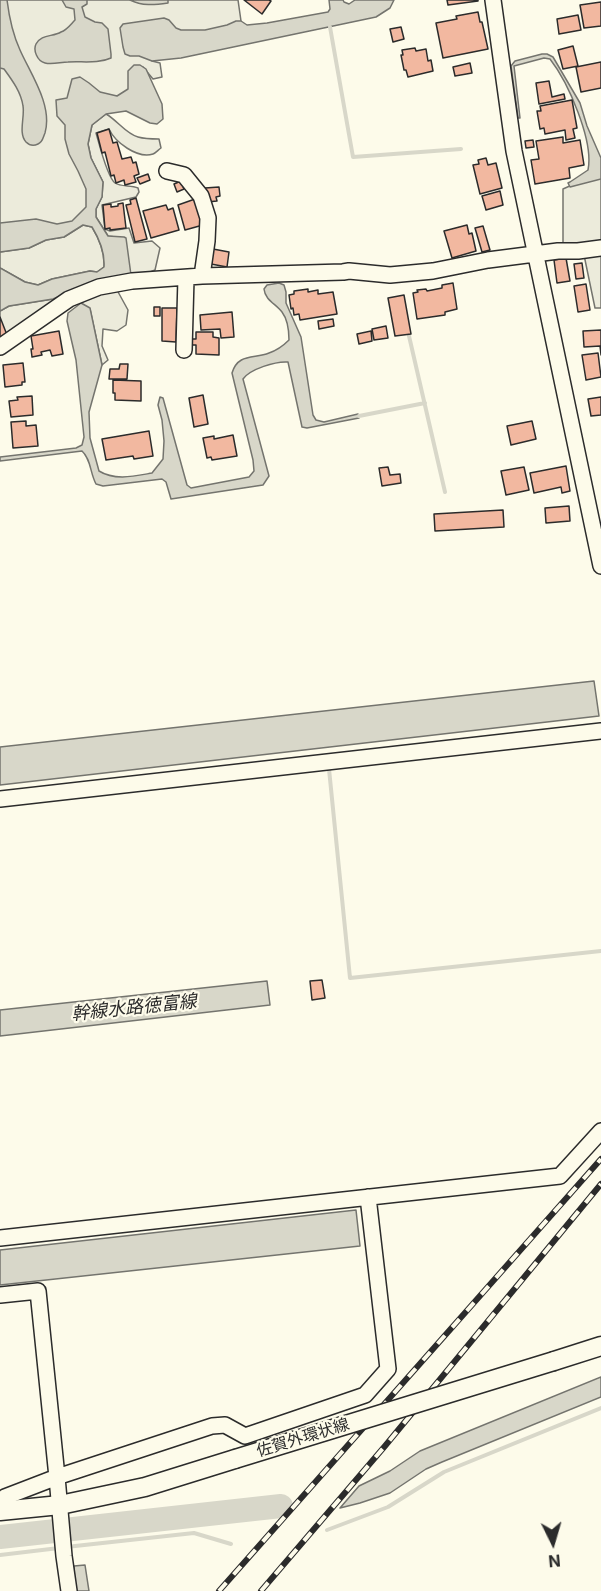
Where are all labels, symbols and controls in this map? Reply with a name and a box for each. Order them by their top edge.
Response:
water label: 幹線水路徳富線 [70,991,198,1025]
street label: 佐賀外環状線 [254,1415,352,1461]
north arrow [523,1513,583,1573]
text: N [548,1550,562,1571]

